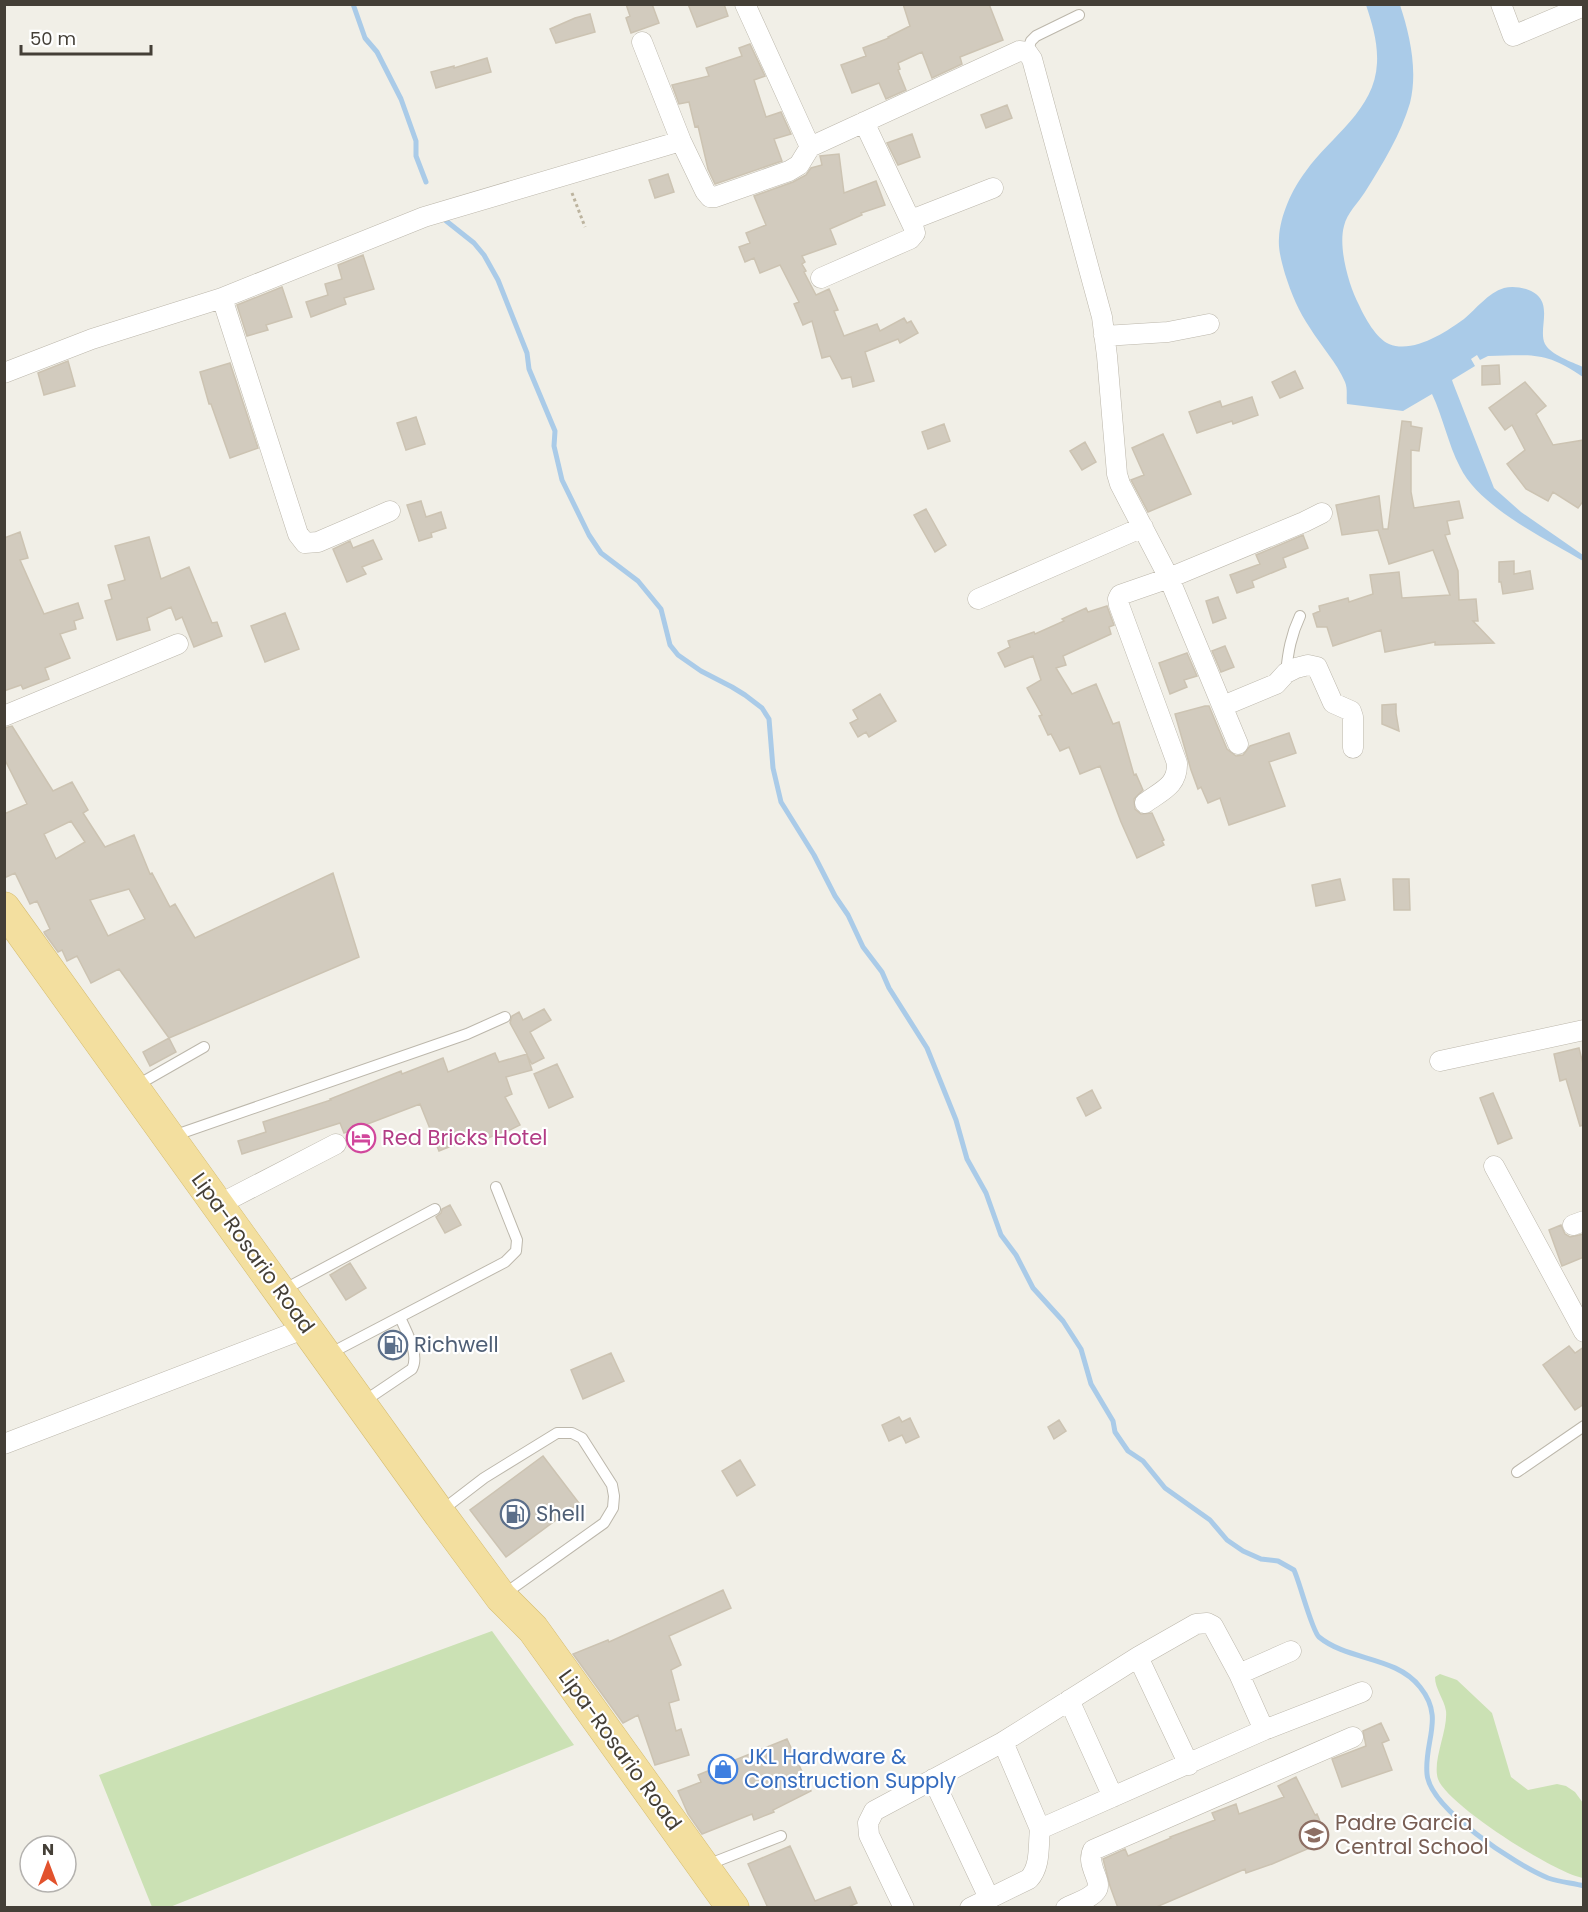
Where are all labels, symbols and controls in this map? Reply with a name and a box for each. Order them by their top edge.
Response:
scale bar [21,18,152,56]
text: 50 m [30,26,76,51]
hotel icon: Red Bricks Hotel [345,1122,377,1154]
place label: Red Bricks Hotel [382,1123,547,1152]
street label: Lipa-Rosario Road [185,1166,322,1339]
fuel station icon: Richwell [377,1329,409,1361]
place label: Richwell [414,1330,499,1359]
fuel station icon: Shell [499,1498,531,1530]
place label: Shell [536,1499,585,1528]
street label: Lipa-Rosario Road [552,1663,689,1836]
place label: JKL Hardware & Construction Supply [744,1742,956,1795]
shop icon: JKL Hardware & Construction Supply [707,1753,739,1785]
place label: Padre Garcia Central School [1335,1808,1489,1861]
school or university icon: Padre Garcia Central School [1298,1819,1330,1851]
north arrow [18,1834,78,1894]
text: N [42,1838,54,1861]

